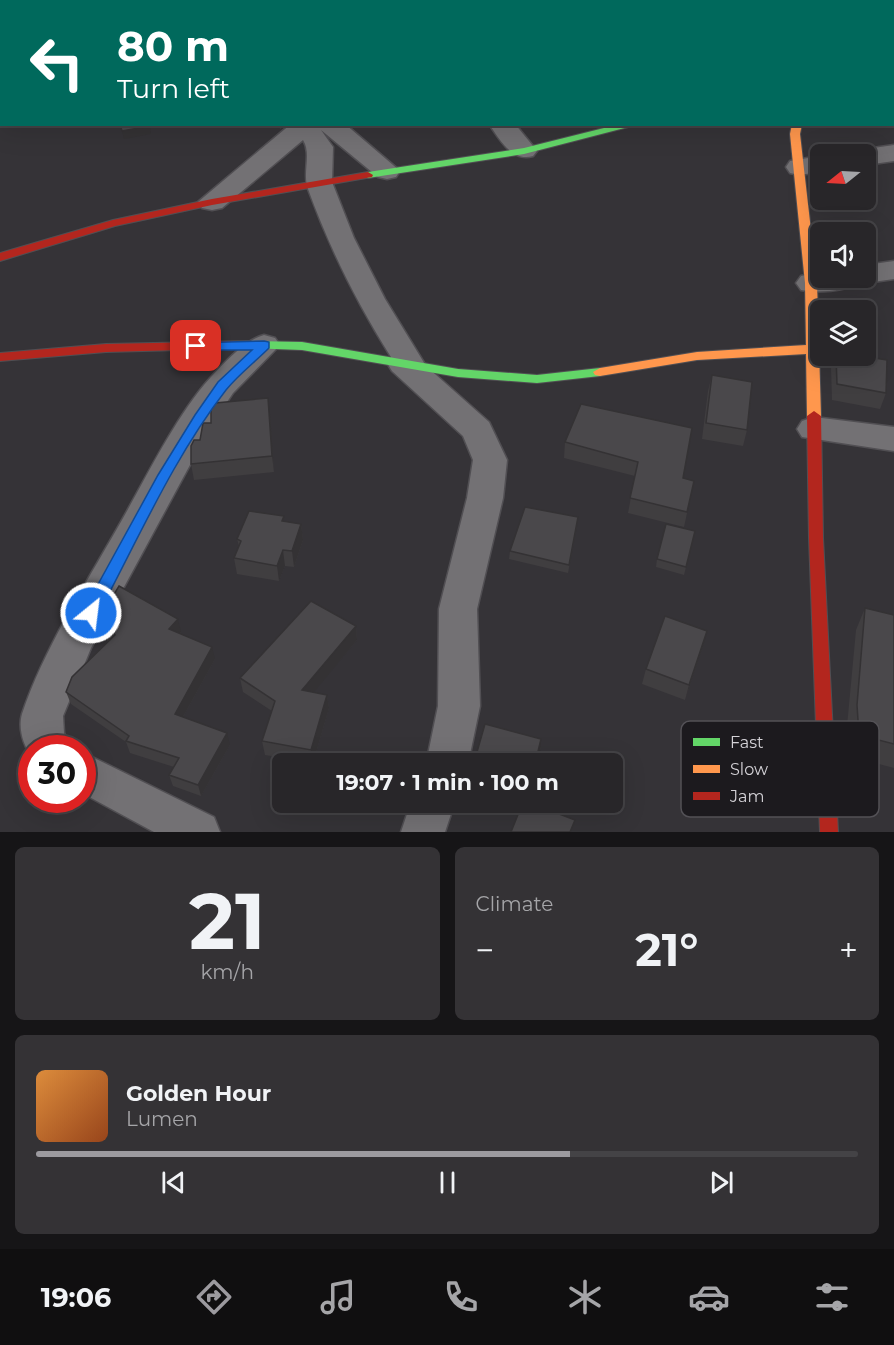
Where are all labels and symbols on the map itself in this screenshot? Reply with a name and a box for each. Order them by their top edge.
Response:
north arrow [810,144,876,210]
pin [170,320,221,371]
position arrow [59,581,123,645]
legend [681,721,879,817]
text: Fast [730,733,764,752]
speed limit sign: 30 [18,735,96,813]
text: Slow [730,760,768,779]
text: Jam [729,787,764,806]

